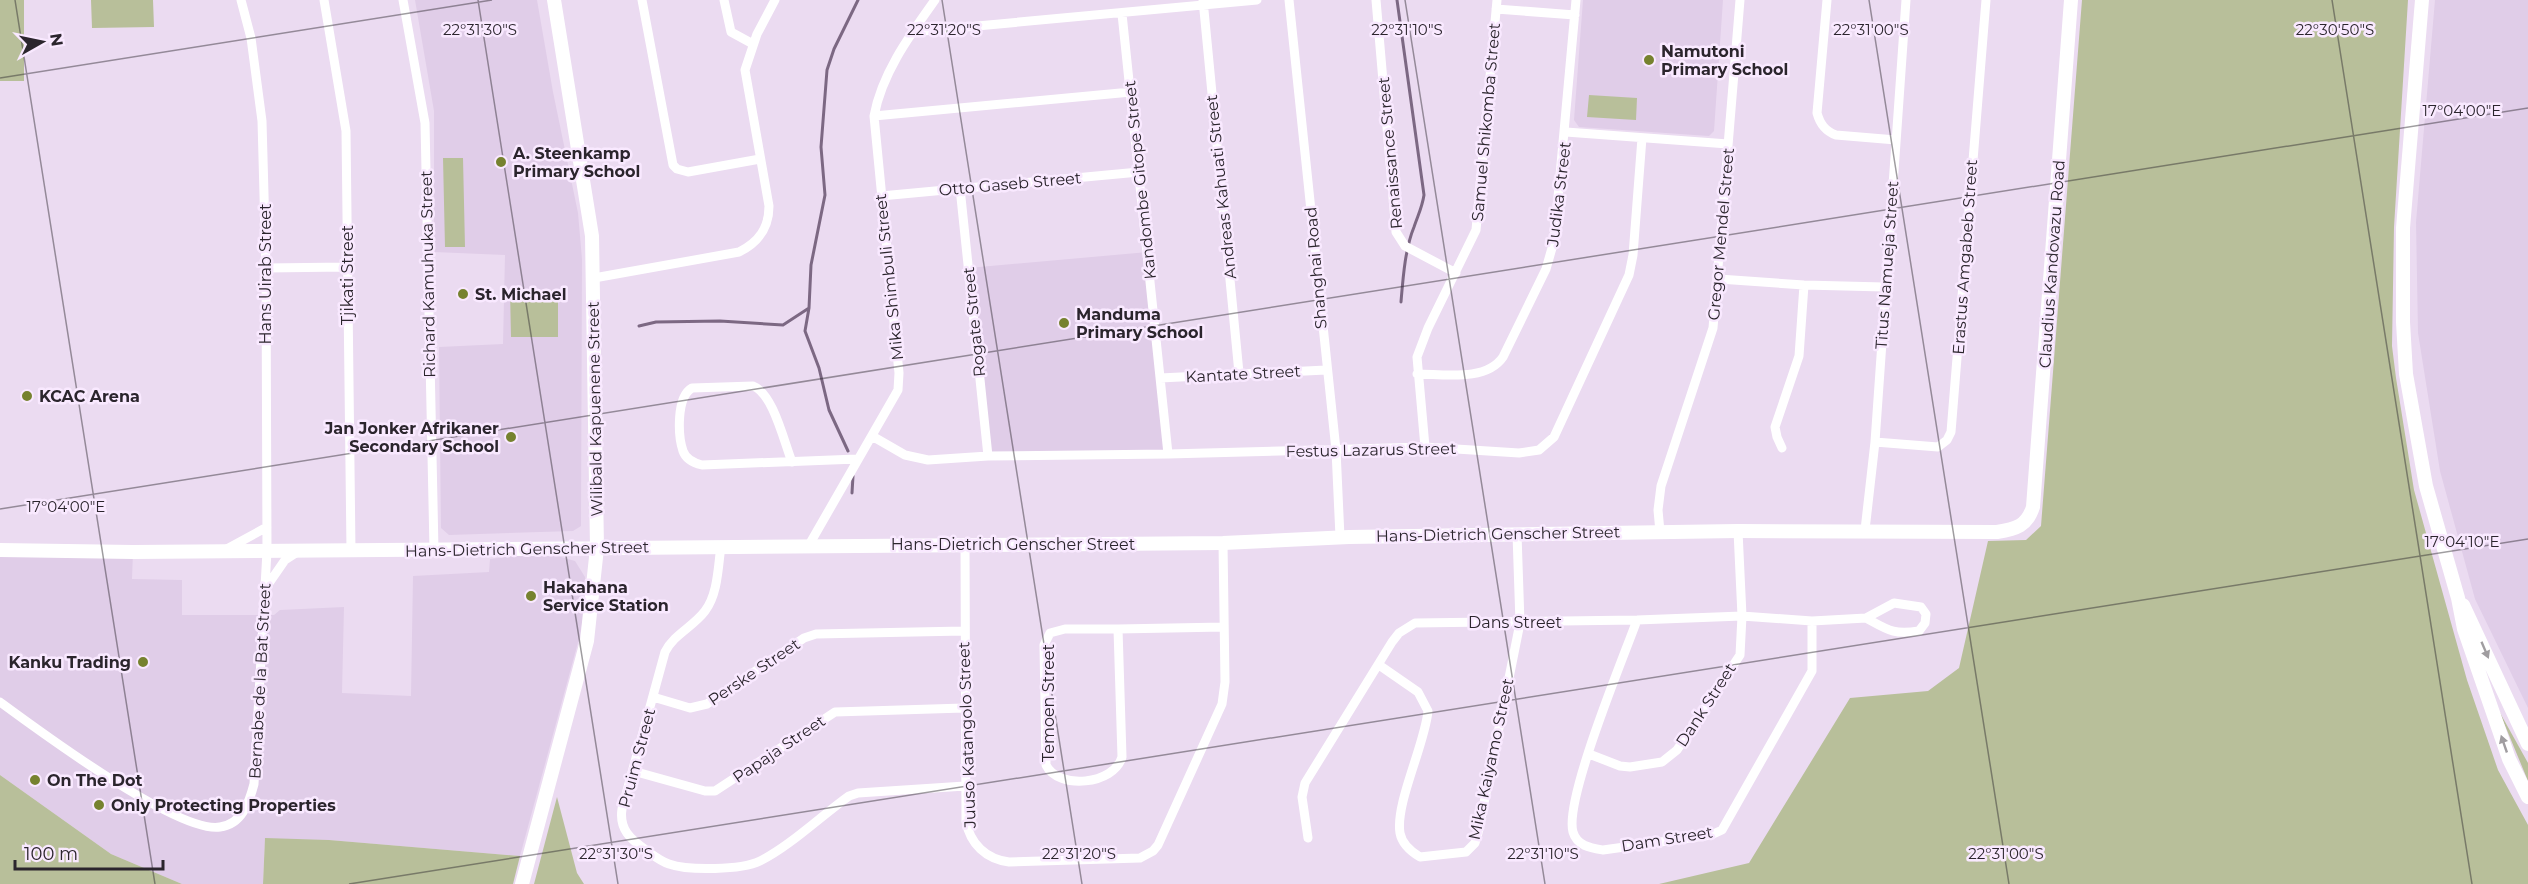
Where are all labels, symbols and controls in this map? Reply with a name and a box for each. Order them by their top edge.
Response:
north arrow [12,12,72,72]
text: 22°31'30"S [443,20,517,39]
text: 22°31'20"S [907,20,981,39]
text: 22°31'10"S [1371,20,1443,39]
text: 22°31'00"S [1833,20,1909,39]
text: 22°30'50"S [2296,20,2374,39]
street label: Samuel Shikomba Street [1468,21,1504,222]
text: N [46,32,67,48]
place label: Namutoni Primary School [1661,42,1788,79]
marker: Namutoni Primary School [1642,53,1656,67]
street label: Renaissance Street [1374,76,1406,230]
street label: Kandombe Gitope Street [1120,79,1160,280]
street label: Andreas Kahuati Street [1202,93,1240,280]
text: 17°04'00"E [2423,101,2501,120]
street label: Judika Street [1543,140,1575,248]
place label: A. Steenkamp Primary School [512,144,640,181]
street label: Gregor Mendel Street [1704,147,1738,321]
marker: A. Steenkamp Primary School [494,155,508,169]
street label: Erastus Amgabeb Street [1949,158,1981,355]
street label: Claudius Kandovazu Road [2035,159,2069,369]
street label: Otto Gaseb Street [938,168,1083,200]
street label: Richard Kamuhuka Street [417,170,439,378]
street label: Titus Namueja Street [1872,180,1902,350]
street label: Mika Shimbuli Street [871,192,907,361]
street label: Hans Uirab Street [256,203,275,344]
street label: Shanghai Road [1301,206,1331,330]
street label: Tjikati Street [338,225,357,325]
street label: Rogate Street [959,266,989,378]
place label: St. Michael [475,285,566,304]
marker: St. Michael [456,287,470,301]
street label: Wilibald Kapuenene Street [584,301,606,517]
place label: Manduma Primary School [1076,305,1203,342]
marker: Manduma Primary School [1057,316,1071,330]
street label: Kantate Street [1185,361,1302,387]
place label: KCAC Arena [39,387,140,406]
marker: KCAC Arena [20,389,34,403]
place label: Jan Jonker Afrikaner Secondary School [324,419,499,456]
marker: Jan Jonker Afrikaner Secondary School [504,430,518,444]
street label: Festus Lazarus Street [1286,439,1457,461]
text: 17°04'00"E [27,497,105,516]
street label: Hans-Dietrich Genscher Street [1376,522,1621,546]
text: 17°04'10"E [2425,532,2499,551]
street label: Hans-Dietrich Genscher Street [891,535,1136,554]
street label: Hans-Dietrich Genscher Street [405,537,650,561]
place label: Hakahana Service Station [543,578,669,615]
street label: Bernabe de la Bat Street [245,582,275,779]
marker: Hakahana Service Station [524,589,538,603]
street label: Dans Street [1468,613,1562,632]
street label: Perske Street [704,634,804,710]
street label: Juuso Katangolo Street [954,641,980,830]
one-way arrow [2480,642,2489,659]
street label: Temoen Street [1039,643,1058,762]
place label: Kanku Trading [9,653,131,672]
marker: Kanku Trading [136,655,150,669]
street label: Dank Street [1672,659,1740,750]
street label: Mika Kaiyamo Street [1465,676,1518,842]
street label: Pruim Street [615,706,660,810]
street label: Papaja Street [729,711,829,787]
one-way arrow [2498,735,2508,753]
place label: On The Dot [47,771,142,790]
marker: On The Dot [28,773,42,787]
place label: Only Protecting Properties [111,796,336,815]
marker: Only Protecting Properties [92,798,106,812]
street label: Dam Street [1620,822,1715,856]
scale bar [15,833,164,871]
text: 100 m [24,843,78,865]
text: 22°31'30"S [579,844,653,863]
text: 22°31'20"S [1042,844,1116,863]
text: 22°31'10"S [1507,844,1579,863]
text: 22°31'00"S [1968,844,2044,863]

